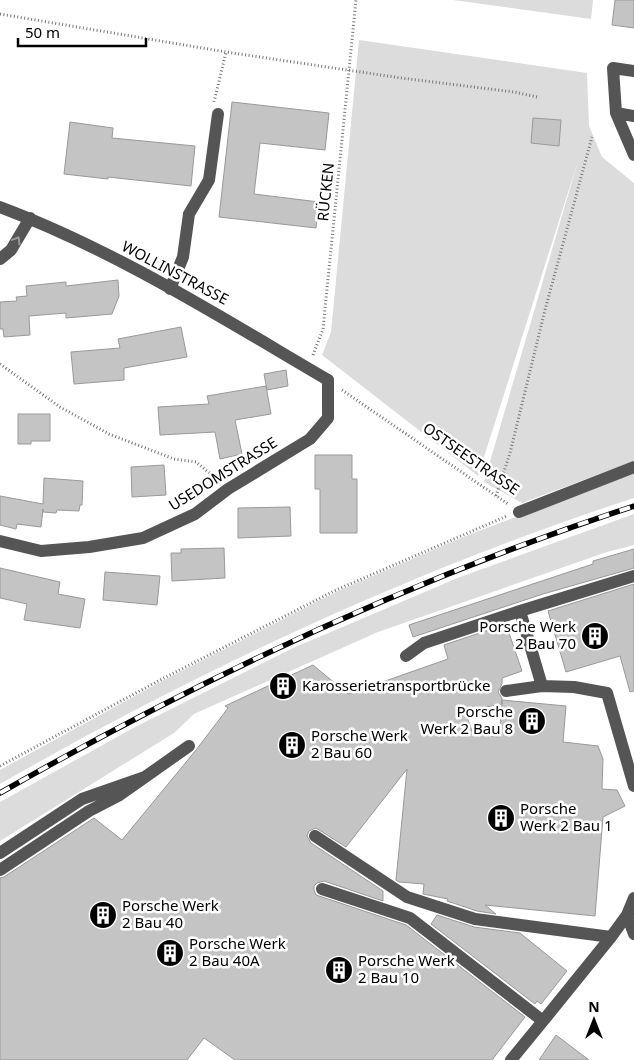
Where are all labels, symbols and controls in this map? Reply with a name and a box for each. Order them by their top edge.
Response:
scale bar [18,15,145,47]
text: 50 m [25,22,60,42]
street label: RÜCKEN [312,162,338,222]
street label: WOLLINSTRASSE [119,236,232,309]
one-way arrow [11,237,21,246]
street label: OSTSEESTRASSE [419,417,524,499]
street label: USEDOMSTRASSE [165,432,280,515]
place label: Porsche Werk 2 Bau 70 [479,616,576,653]
building icon: Porsche Werk 2 Bau 70 [580,621,610,651]
building icon: Karosserietransportbrücke [268,671,298,701]
place label: Karosserietransportbrücke [302,675,490,695]
place label: Porsche Werk 2 Bau 8 [420,701,513,738]
building icon: Porsche Werk 2 Bau 8 [517,706,547,736]
place label: Porsche Werk 2 Bau 60 [311,725,408,762]
building icon: Porsche Werk 2 Bau 60 [277,730,307,760]
place label: Porsche Werk 2 Bau 1 [520,798,613,835]
building icon: Porsche Werk 2 Bau 1 [486,803,516,833]
place label: Porsche Werk 2 Bau 40 [122,895,219,932]
building icon: Porsche Werk 2 Bau 40 [88,900,118,930]
place label: Porsche Werk 2 Bau 40A [189,933,286,970]
building icon: Porsche Werk 2 Bau 40A [155,938,185,968]
place label: Porsche Werk 2 Bau 10 [358,950,455,987]
building icon: Porsche Werk 2 Bau 10 [324,955,354,985]
north arrow [569,995,619,1045]
text: N [588,997,600,1016]

